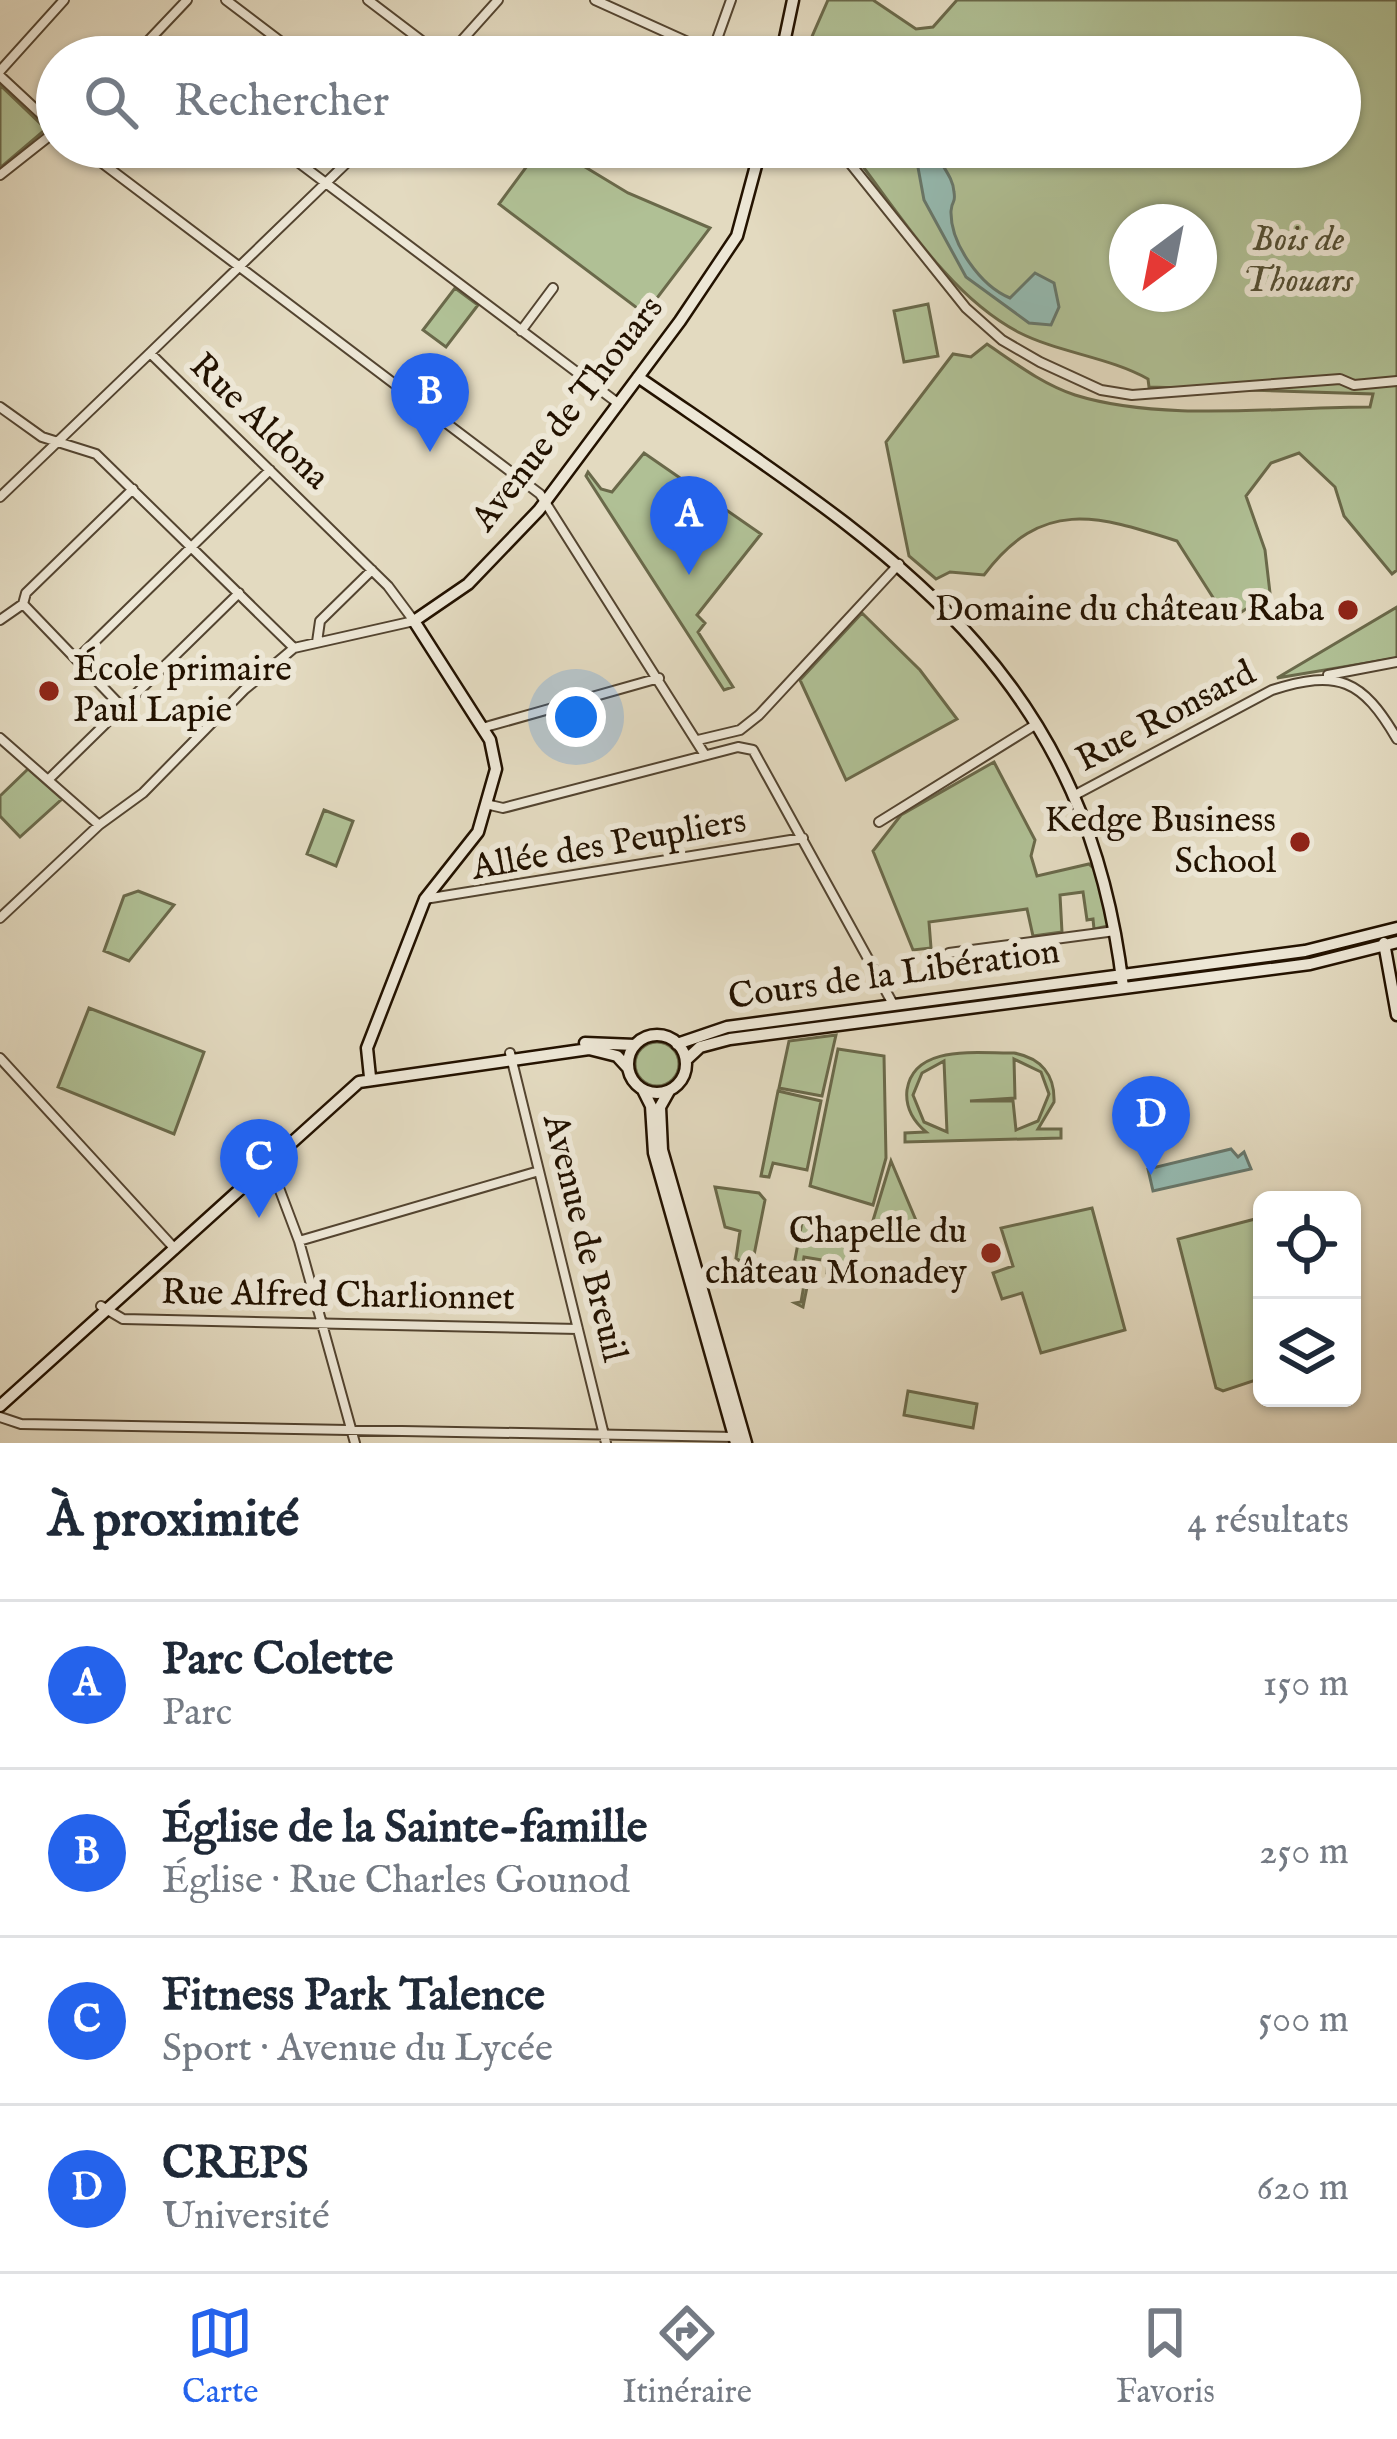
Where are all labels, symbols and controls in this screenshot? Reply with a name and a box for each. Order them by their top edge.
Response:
search box [36,36,1361,168]
icon: search [78,69,144,135]
text: Rechercher [174,74,389,131]
north arrow [1109,204,1217,312]
park label: Bois de Thouars [1243,217,1354,304]
street label: Avenue de Thouars [461,287,674,542]
street label: Rue Aldona [179,344,339,501]
pin: B [391,353,469,452]
pin: A [650,476,728,575]
place label: Domaine du château Raba [935,587,1324,633]
marker: Domaine du château Raba [1335,597,1361,623]
place label: École primaire Paul Lapie [73,646,292,734]
street label: Rue Ronsard [1068,650,1264,783]
marker: École primaire Paul Lapie [36,678,62,704]
your location [546,687,606,747]
street label: Allée des Peupliers [467,798,750,892]
place label: Kedge Business School [1045,798,1276,885]
marker: Kedge Business School [1287,829,1313,855]
street label: Cours de la Libération [725,929,1063,1021]
pin: D [1112,1076,1190,1175]
street label: Avenue de Breuil [531,1109,637,1367]
pin: C [220,1119,298,1218]
map controls [1253,1191,1361,1407]
button: locate [1253,1191,1361,1299]
place label: Chapelle du château Monadey [705,1209,967,1296]
marker: Chapelle du château Monadey [978,1240,1004,1266]
street label: Rue Alfred Charlionnet [161,1270,515,1322]
button: layers [1253,1299,1361,1407]
text: À proximité [48,1489,299,1554]
text: 4 résultats [1187,1497,1349,1546]
text: Parc Colette [162,1632,393,1689]
text: A [74,1660,100,1709]
text: 150 m [1263,1660,1349,1709]
text: Parc [162,1689,232,1738]
text: Église de la Sainte-famille [162,1800,647,1857]
text: B [74,1828,100,1877]
text: 250 m [1259,1828,1349,1877]
text: Église · Rue Charles Gounod [162,1857,630,1906]
text: Fitness Park Talence [162,1968,545,2025]
text: C [73,1996,101,2045]
text: 500 m [1258,1996,1349,2045]
text: Sport · Avenue du Lycée [162,2025,553,2074]
text: CREPS [162,2136,308,2193]
text: D [71,2164,103,2213]
text: 620 m [1256,2164,1349,2213]
text: Université [162,2193,330,2242]
tab: Carte [182,2300,259,2414]
tab: Itinéraire [623,2300,752,2414]
tab: Favoris [1116,2300,1215,2414]

